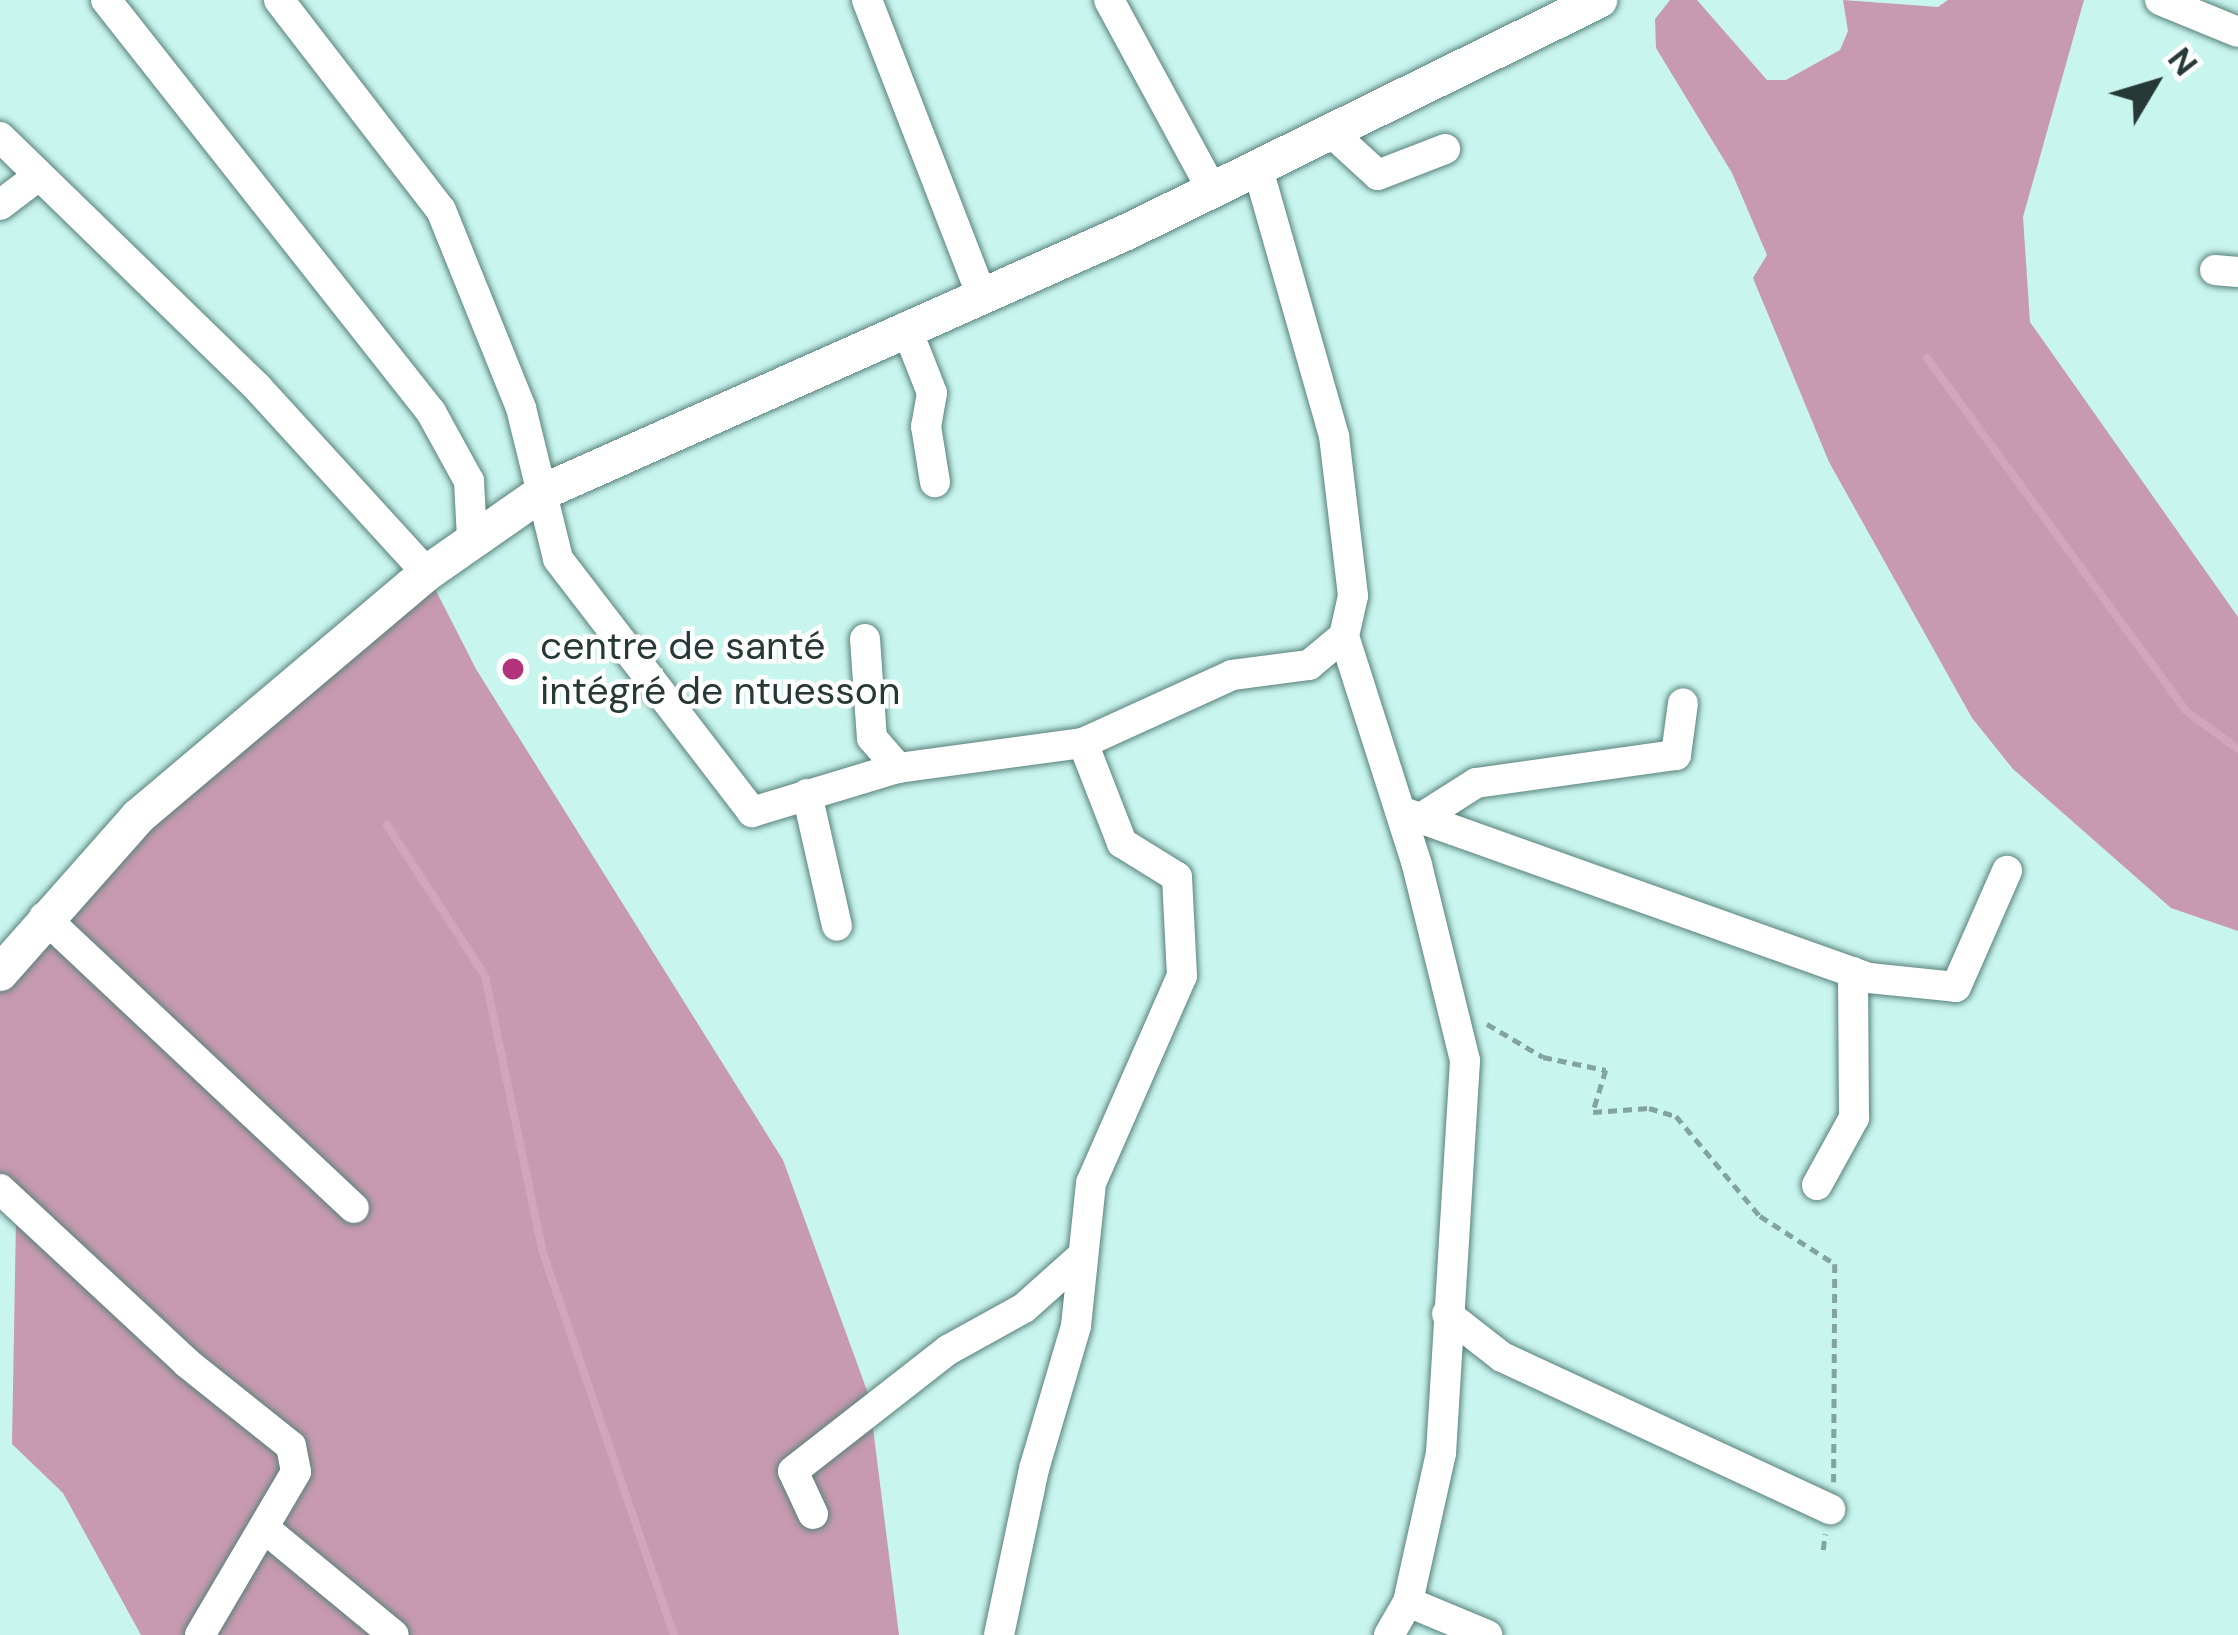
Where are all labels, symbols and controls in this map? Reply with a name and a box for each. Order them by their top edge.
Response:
north arrow [2094,24,2214,144]
text: N [2158,39,2207,84]
place label: centre de santé intégré de ntuesson [540,624,900,715]
marker: centre de santé intégré de ntuesson [497,653,529,685]

